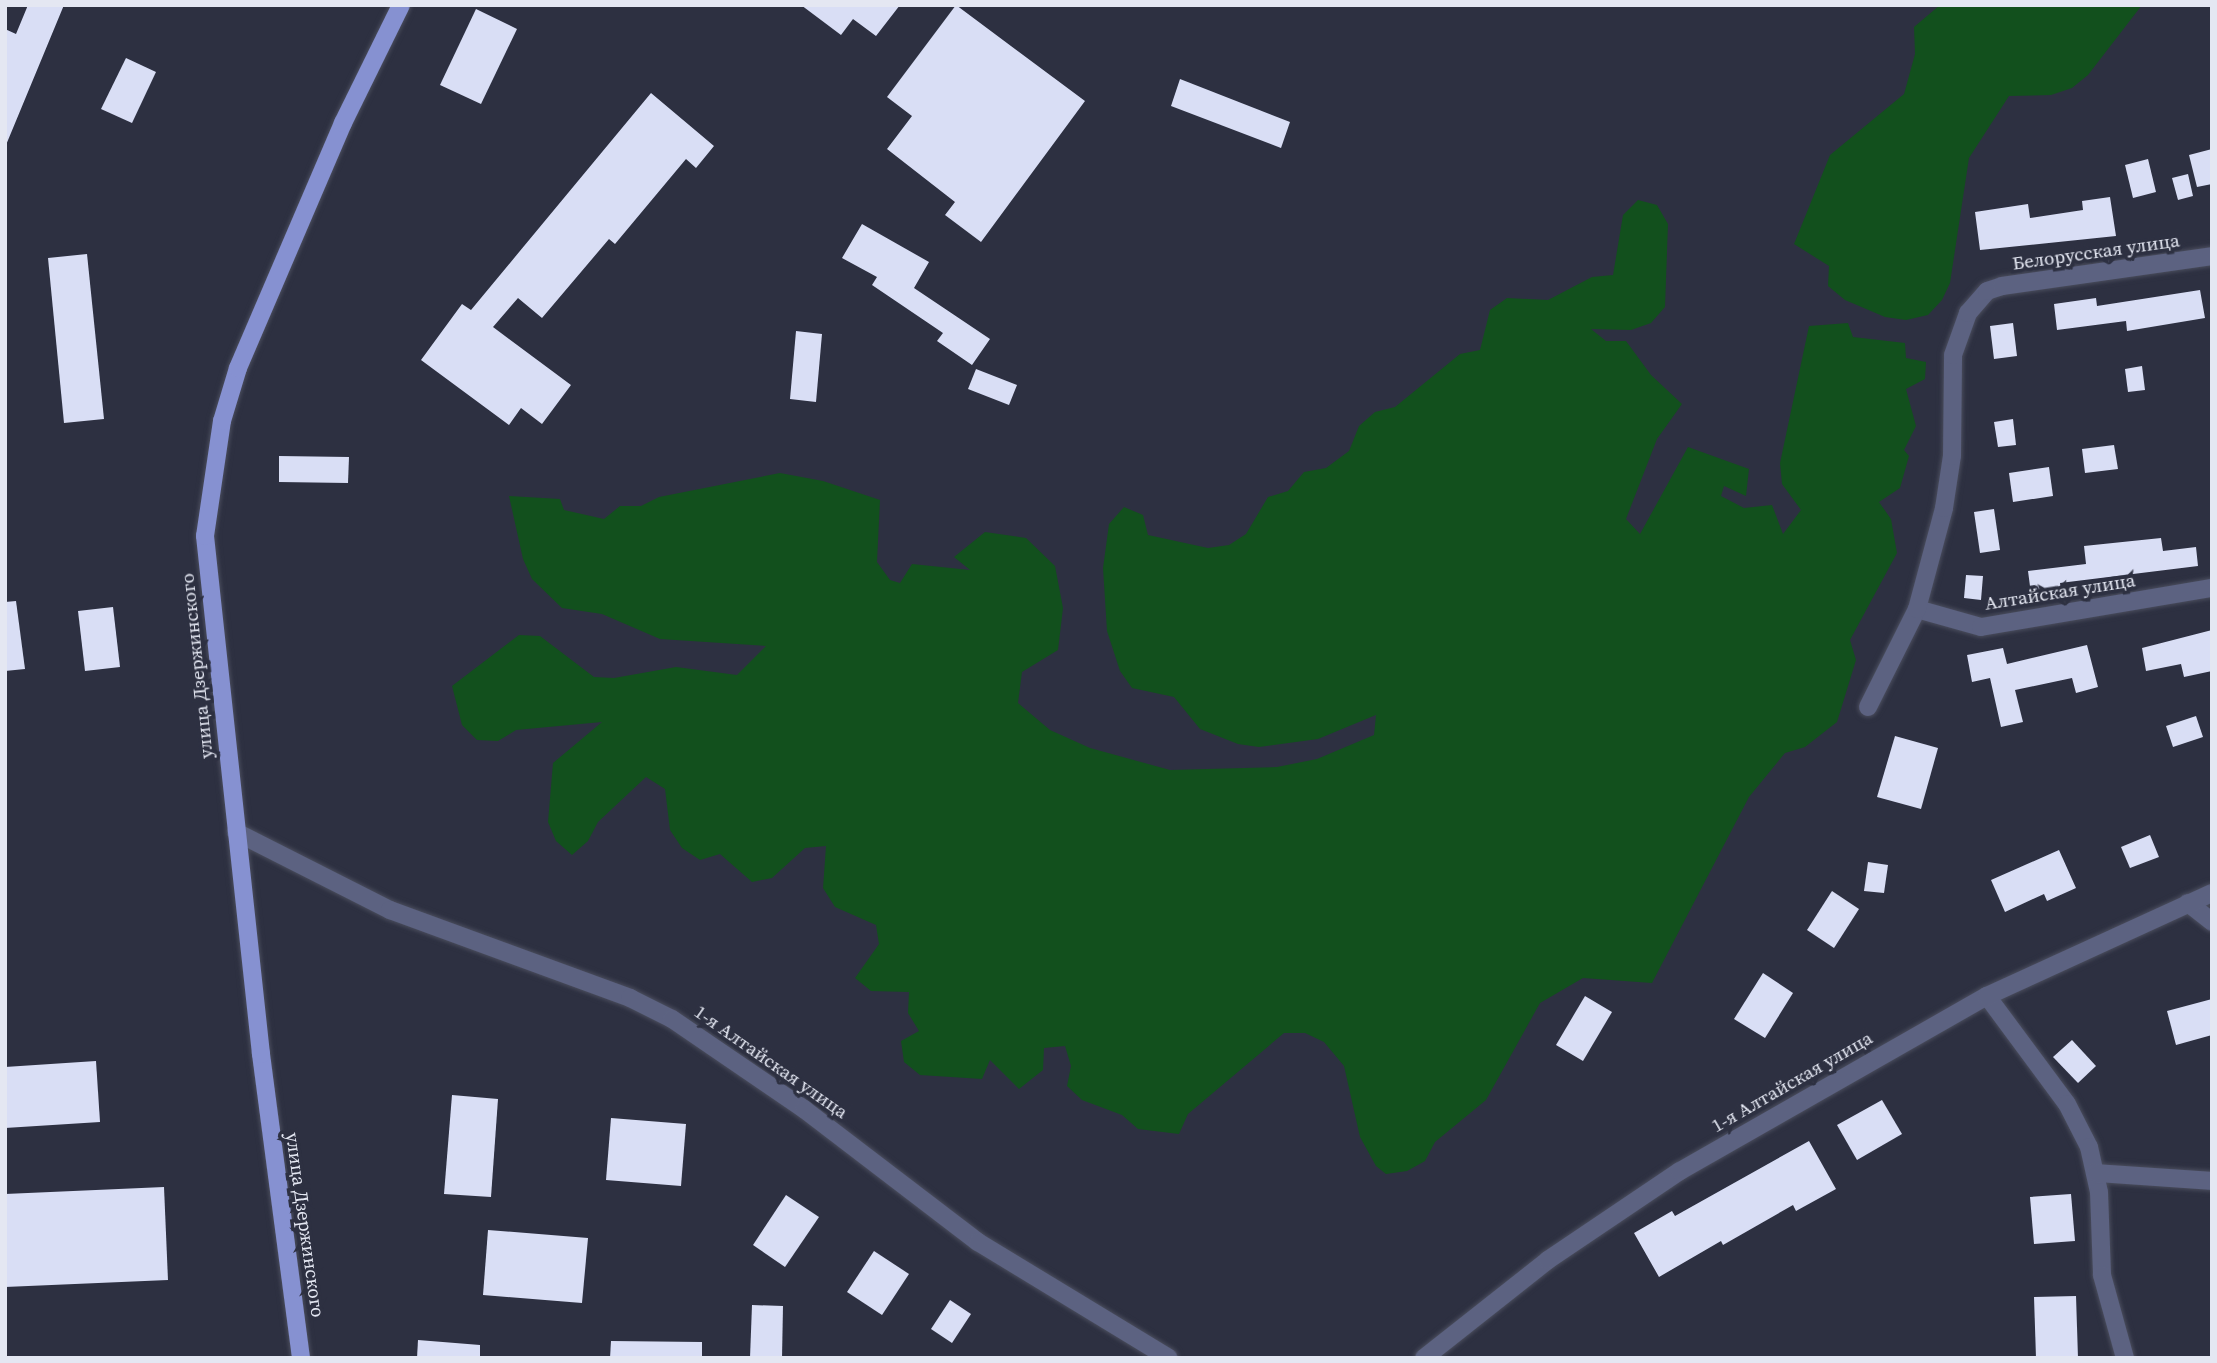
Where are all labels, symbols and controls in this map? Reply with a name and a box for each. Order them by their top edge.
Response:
street label: Белорусская улица [2011,229,2181,275]
street label: Алтайская улица [1983,569,2137,615]
street label: улица Дзержинского [176,572,218,760]
street label: 1-я Алтайская улица [690,1000,852,1124]
street label: 1-я Алтайская улица [1707,1027,1877,1137]
street label: улица Дзержинского [281,1131,329,1319]

